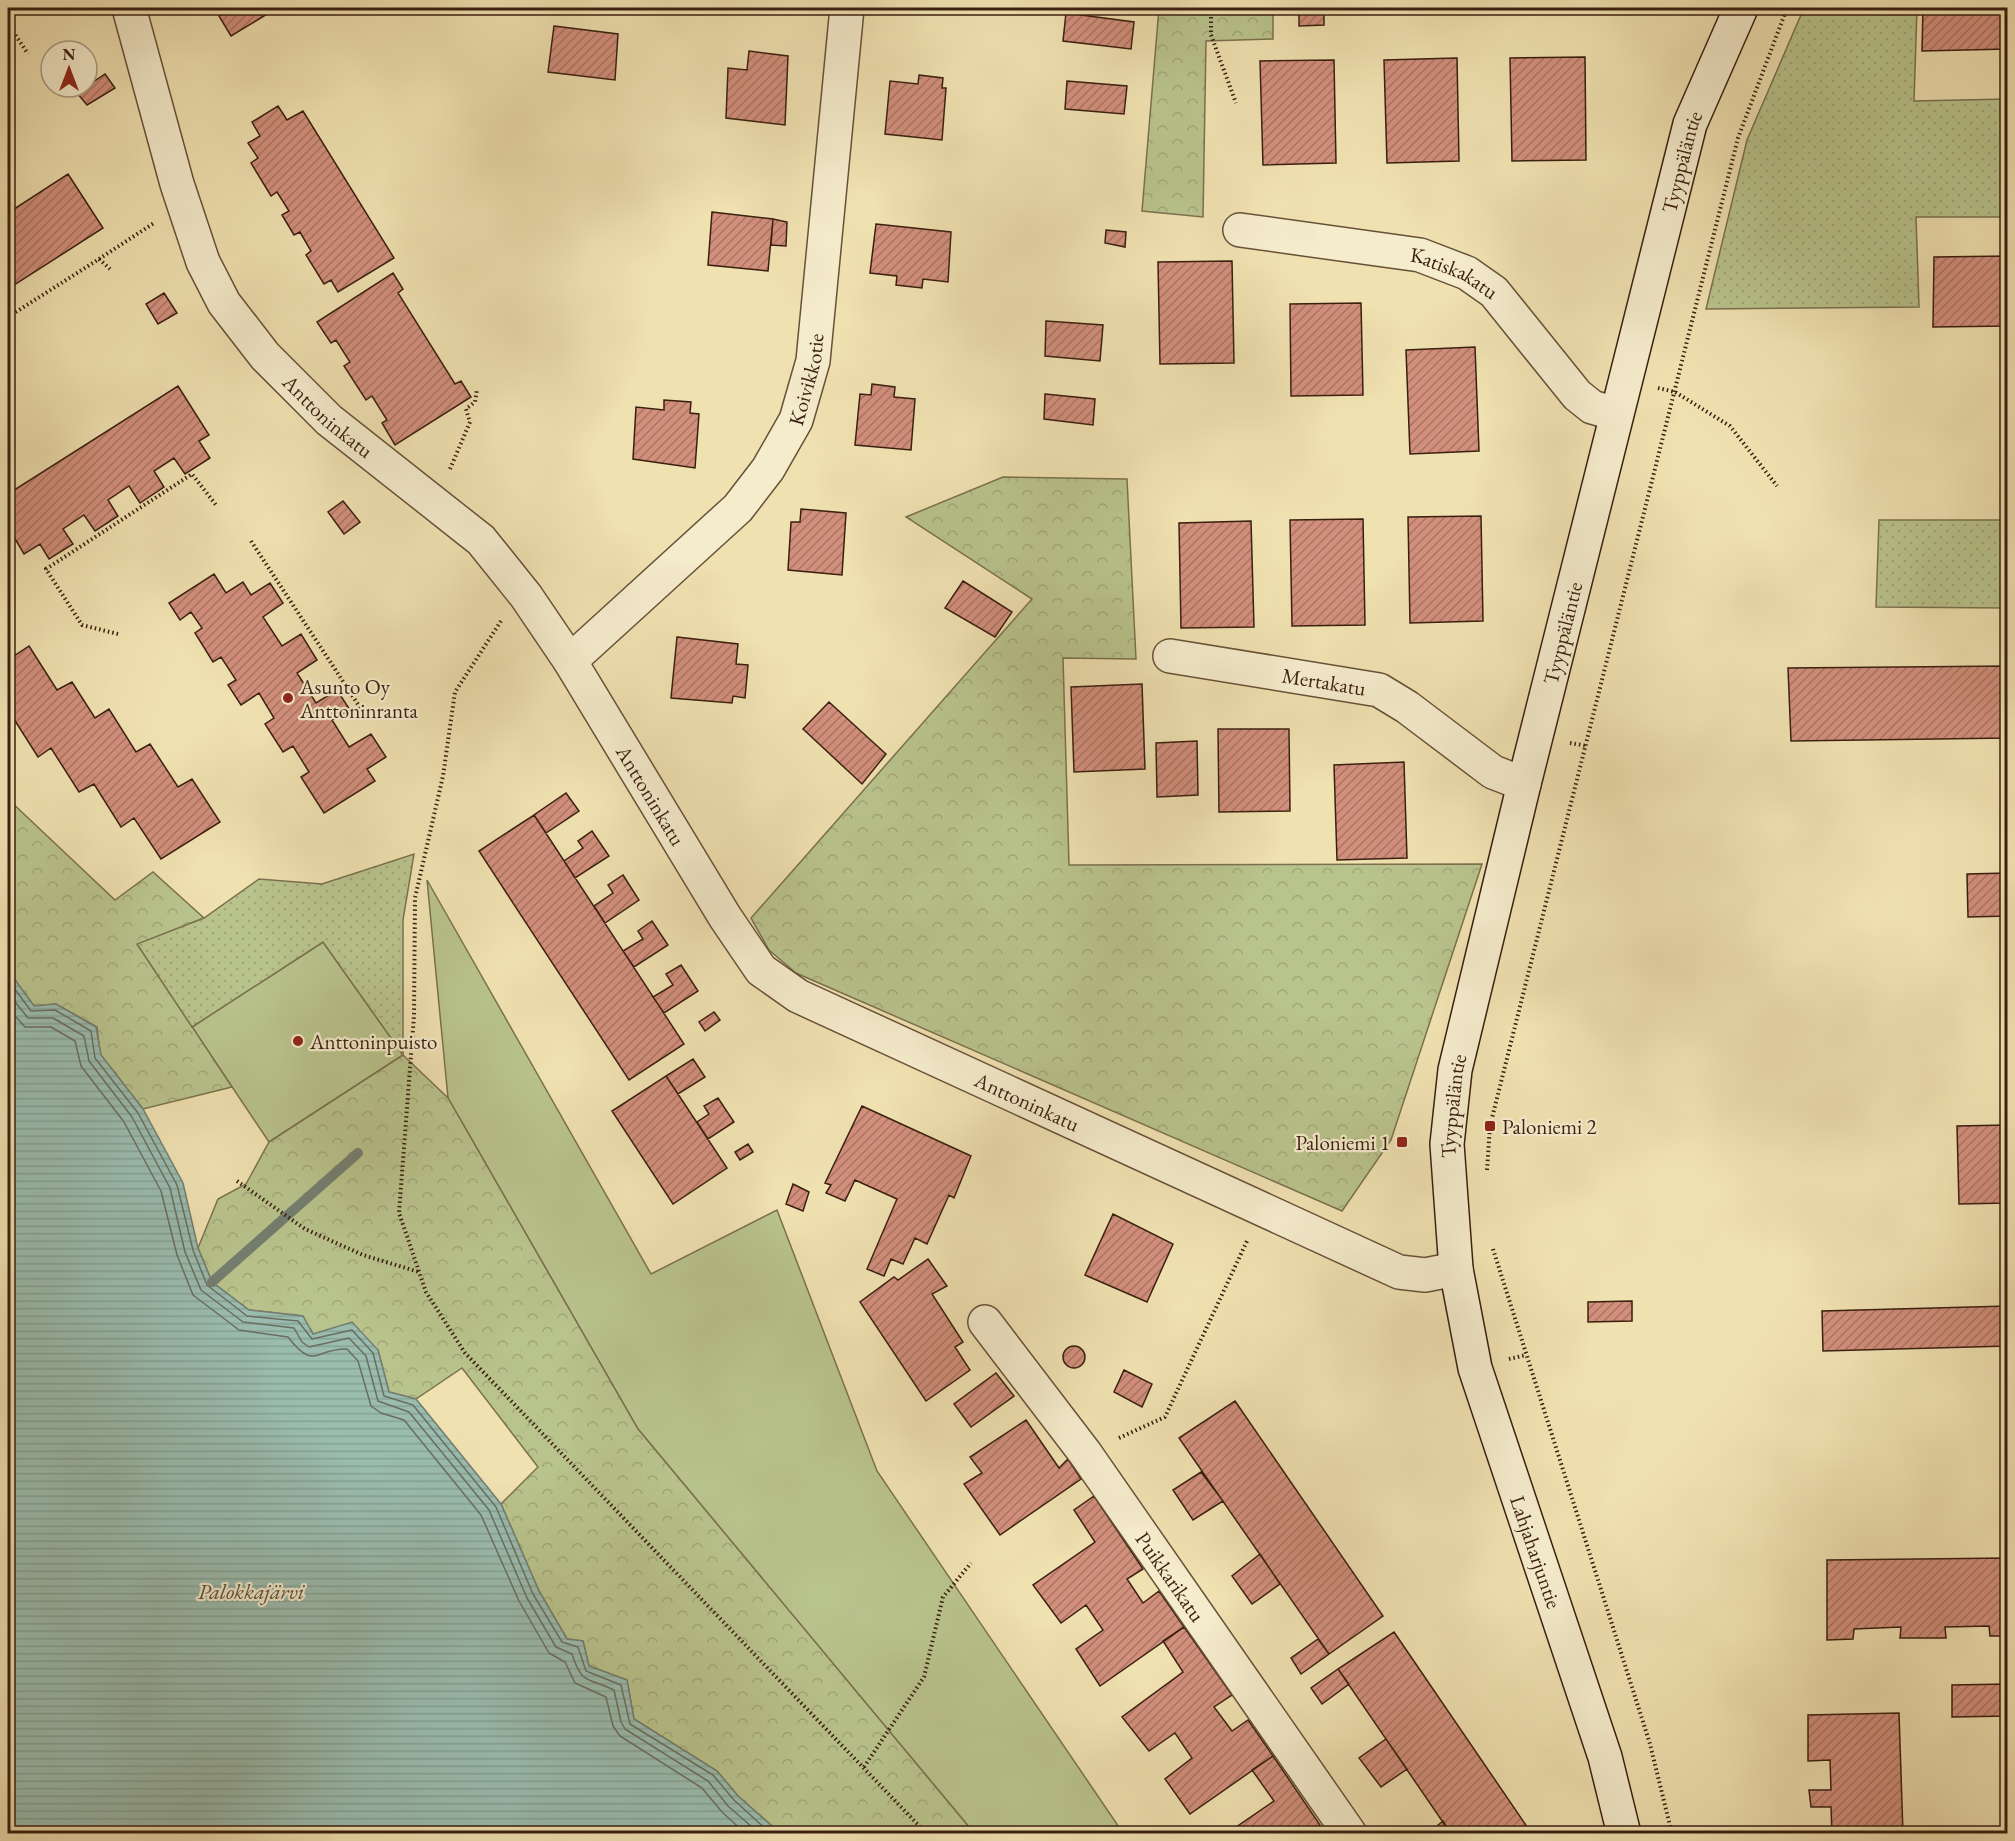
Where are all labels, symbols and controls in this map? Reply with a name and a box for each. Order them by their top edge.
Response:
north arrow [39,39,99,99]
text: N [63,44,76,65]
street label: Tyyppäläntie [1655,106,1708,216]
street label: Katiskakatu [1409,240,1504,305]
street label: Koivikkotie [782,332,829,429]
street label: Anttoninkatu [277,368,379,463]
street label: Tyyppäläntie [1536,579,1588,687]
street label: Mertakatu [1280,661,1368,701]
place label: Asunto Oy Anttoninranta [299,673,419,724]
marker: Asunto Oy Anttoninranta [281,691,295,705]
street label: Anttoninkatu [610,739,692,850]
place label: Anttoninpuisto [309,1028,437,1055]
marker: Anttoninpuisto [291,1034,305,1048]
street label: Tyyppäläntie [1433,1051,1472,1159]
street label: Anttoninkatu [970,1065,1084,1137]
place label: Paloniemi 2 [1502,1113,1597,1140]
marker: Paloniemi 2 [1483,1119,1497,1133]
place label: Paloniemi 1 [1295,1129,1390,1156]
marker: Paloniemi 1 [1395,1135,1409,1149]
street label: Lahjaharjuntie [1504,1492,1568,1612]
street label: Puikkarikatu [1130,1526,1212,1627]
water label: Palokkajärvi [198,1577,306,1606]

